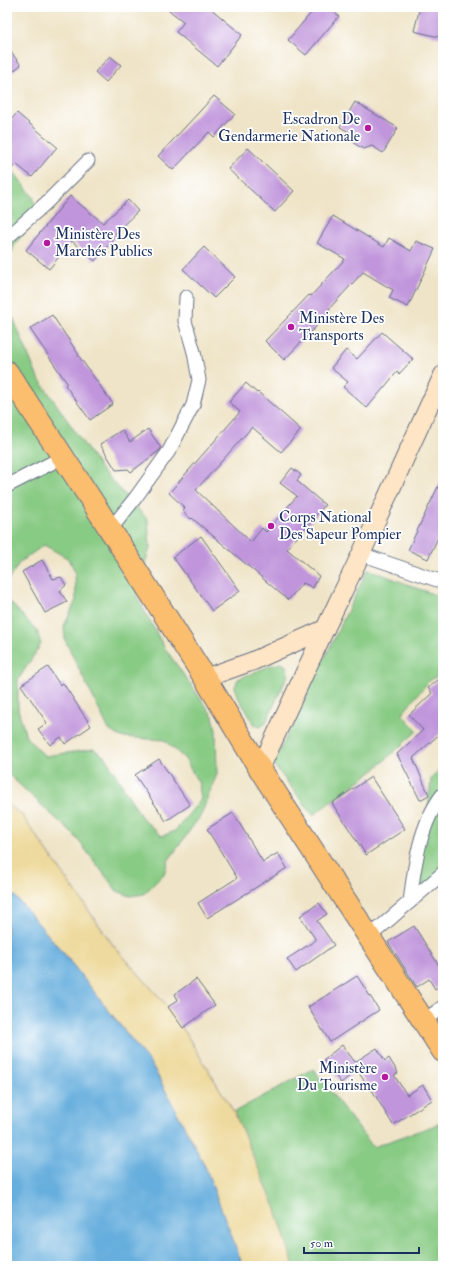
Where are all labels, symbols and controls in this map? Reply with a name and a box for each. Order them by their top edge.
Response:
place label: Escadron De Gendarmerie Nationale [218,110,360,146]
marker: Escadron De Gendarmerie Nationale [363,123,373,133]
place label: Ministère Des Marchés Publics [55,225,152,261]
marker: Ministère Des Marchés Publics [42,238,52,248]
place label: Ministère Des Transports [299,309,384,346]
marker: Ministère Des Transports [286,322,296,332]
place label: Corps National Des Sapeur Pompier [279,508,402,545]
marker: Corps National Des Sapeur Pompier [266,521,276,531]
place label: Ministère Du Tourisme [297,1059,377,1095]
marker: Ministère Du Tourisme [380,1072,390,1082]
scale bar [304,1229,419,1255]
text: 50 m [310,1236,334,1251]

